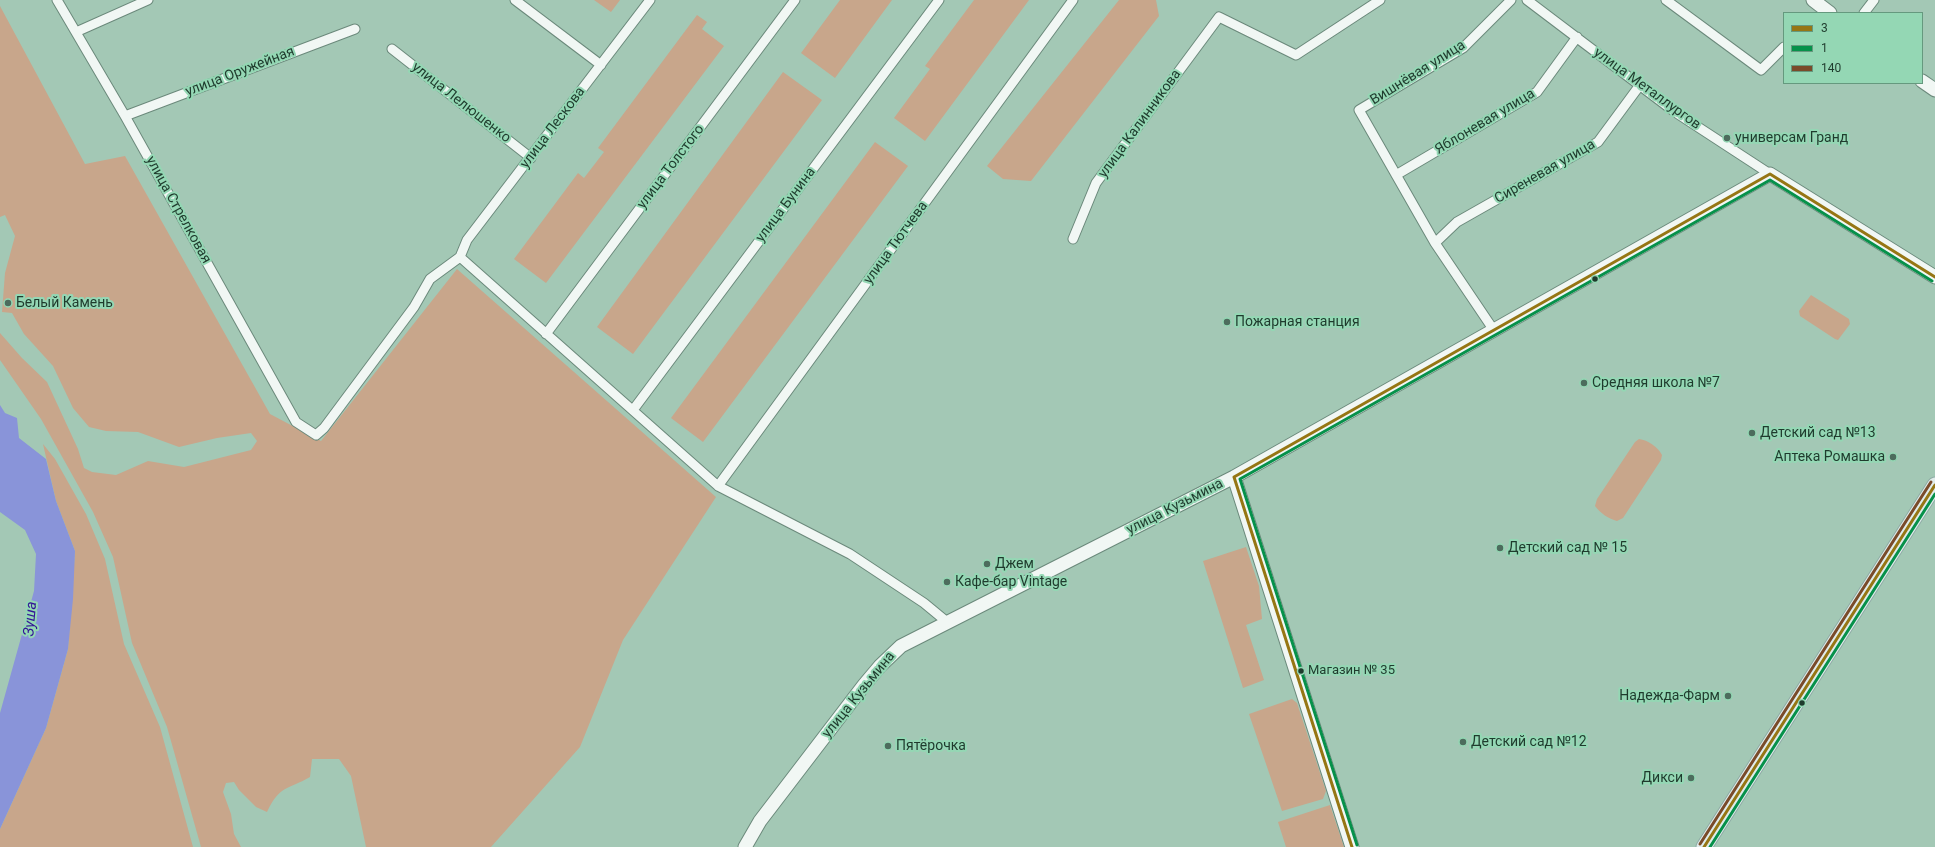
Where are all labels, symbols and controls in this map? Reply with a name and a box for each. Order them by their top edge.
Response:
legend [1783,12,1923,84]
text: 3 [1821,21,1828,35]
street label: Вишнёвая улица [1367,37,1469,109]
text: 1 [1821,41,1828,55]
street label: улица Оружейная [183,43,297,101]
street label: улица Металлургов [1590,45,1704,133]
street label: улица Лелюшенко [408,59,514,147]
text: 140 [1821,61,1841,75]
street label: улица Калинникова [1095,66,1185,182]
street label: улица Лескова [517,84,589,172]
street label: Яблоневая улица [1432,86,1538,158]
street label: улица Толстого [634,122,708,212]
place label: универсам Гранд [1735,130,1848,146]
marker: универсам Гранд [1722,133,1732,143]
street label: Сиреневая улица [1492,136,1598,208]
street label: улица Стрелковая [142,154,214,266]
street label: улица Бунина [752,164,820,246]
street label: улица Тютчева [860,198,932,288]
unlabelled marker [1590,274,1600,284]
place label: Белый Камень [16,295,113,311]
marker: Белый Камень [3,298,13,308]
place label: Пожарная станция [1235,314,1360,330]
marker: Пожарная станция [1222,317,1232,327]
place label: Средняя школа №7 [1592,375,1720,391]
marker: Средняя школа №7 [1579,378,1589,388]
place label: Детский сад №13 [1760,425,1876,441]
marker: Детский сад №13 [1747,428,1757,438]
place label: Аптека Ромашка [1774,449,1885,465]
marker: Аптека Ромашка [1888,452,1898,462]
street label: улица Кузьмина [1124,475,1226,539]
place label: Детский сад № 15 [1508,540,1627,556]
marker: Детский сад № 15 [1495,543,1505,553]
place label: Джем [995,556,1034,572]
marker: Джем [982,559,992,569]
place label: Кафе-бар Vintage [955,574,1067,590]
marker: Кафе-бар Vintage [942,577,952,587]
water label: Зуша [20,601,42,637]
street label: улица Кузьмина [819,648,899,742]
place label: Магазин № 35 [1308,663,1395,679]
marker: Магазин № 35 [1296,666,1306,676]
place label: Надежда-Фарм [1619,688,1720,704]
marker: Надежда-Фарм [1723,691,1733,701]
unlabelled marker [1797,698,1807,708]
place label: Детский сад №12 [1471,734,1587,750]
marker: Детский сад №12 [1458,737,1468,747]
place label: Пятёрочка [896,738,966,754]
marker: Пятёрочка [883,741,893,751]
place label: Дикси [1642,770,1683,786]
marker: Дикси [1686,773,1696,783]

